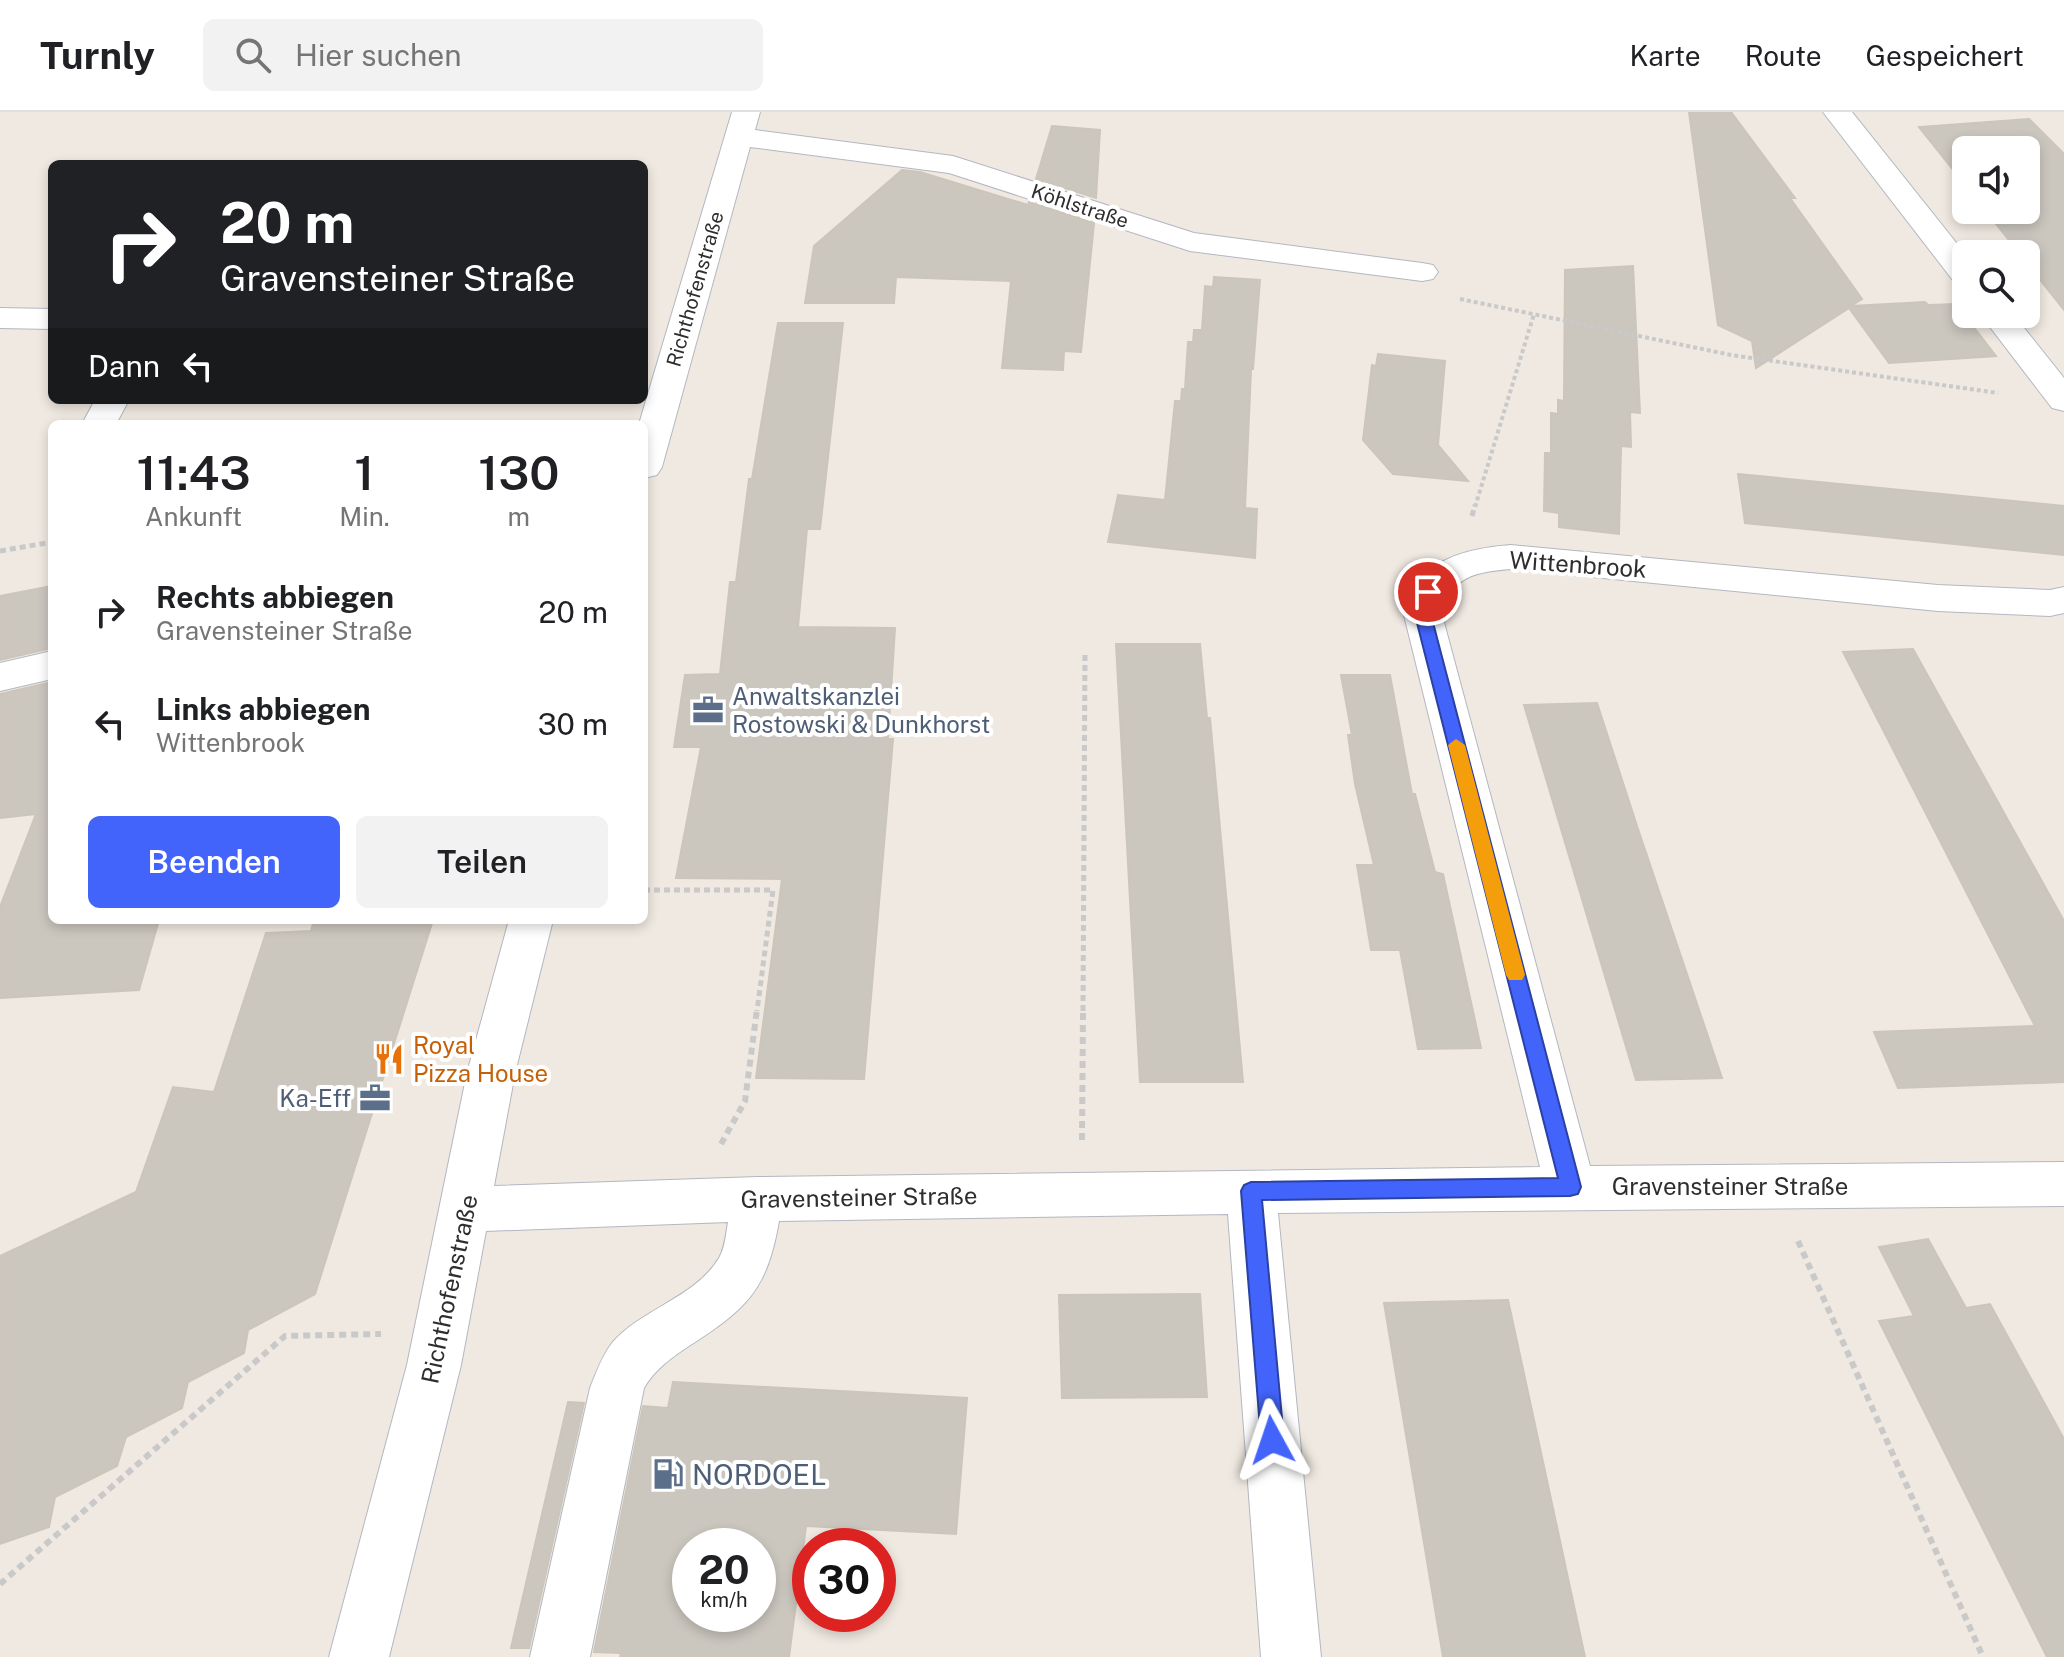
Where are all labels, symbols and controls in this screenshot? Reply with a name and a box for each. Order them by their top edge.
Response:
search box [203,19,763,91]
text: Turnly [40,33,155,78]
icon: search [231,33,275,77]
text: Hier suchen [295,37,462,73]
text: Karte [1629,39,1701,72]
text: Route [1745,39,1822,72]
text: Gespeichert [1866,39,2024,72]
map controls [1952,136,2040,328]
button: sound [1952,136,2040,224]
street label: Köhlstraße [1028,179,1132,233]
text: 20 m [220,190,354,256]
icon: right [88,192,192,296]
street label: Richthofenstraße [661,209,729,369]
button: search [1952,240,2040,328]
text: Gravensteiner Straße [220,257,575,299]
icon: left [176,344,220,388]
text: Dann [88,348,160,384]
text: 11:43 [137,444,251,501]
text: 1 [354,444,374,501]
text: 130 [478,444,559,501]
text: Ankunft [145,501,242,532]
text: Min. [339,501,390,532]
text: m [508,501,530,532]
street label: Wittenbrook [1508,545,1648,583]
pin [1394,558,1462,626]
icon: arrive [1406,570,1450,614]
text: Rechts abbiegen [156,579,394,615]
icon: right [88,590,132,634]
text: 20 m [539,594,608,630]
text: Gravensteiner Straße [156,615,412,646]
place label: Anwaltskanzlei Rostowski & Dunkhorst [732,682,990,738]
text: Links abbiegen [156,691,371,727]
office icon: Anwaltskanzlei Rostowski & Dunkhorst [691,693,725,727]
icon: left [88,702,132,746]
text: 30 m [538,706,608,742]
text: Wittenbrook [156,727,305,758]
button: Beenden [88,816,340,908]
button: Teilen [356,816,608,908]
place label: Royal Pizza House [413,1031,548,1087]
restaurant icon: Royal Pizza House [372,1042,406,1076]
office icon: Ka-Eff [358,1081,392,1115]
place label: Ka-Eff [279,1084,351,1112]
street label: Gravensteiner Straße [1612,1172,1848,1200]
street label: Gravensteiner Straße [740,1181,978,1213]
street label: Richthofenstraße [415,1192,483,1386]
position arrow [1230,1398,1314,1482]
fuel station icon: NORDOEL [651,1457,685,1491]
place label: NORDOEL [692,1458,826,1491]
speed limit sign: 30 [792,1528,896,1632]
text: 20 [698,1546,750,1593]
text: km/h [700,1588,748,1612]

